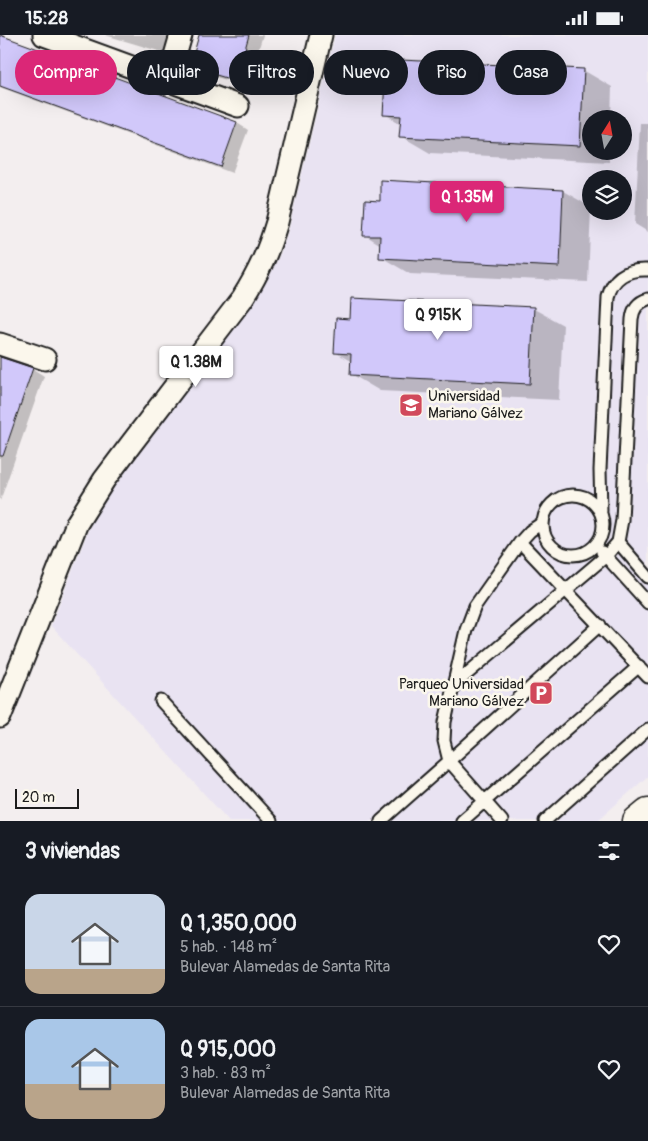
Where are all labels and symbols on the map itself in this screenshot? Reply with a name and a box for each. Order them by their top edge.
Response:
north arrow [582,110,632,160]
pin: Q 1.35M [421,181,513,223]
pin: Q 915K [397,299,479,341]
pin: Q 1.38M [150,345,242,388]
place label: Universidad Mariano Gálvez [428,387,523,423]
school or university icon: Universidad Mariano Gálvez [398,392,424,418]
place label: Parqueo Universidad Mariano Gálvez [399,675,524,711]
parking icon: Parqueo Universidad Mariano Gálvez [528,680,554,706]
scale bar [15,786,79,809]

